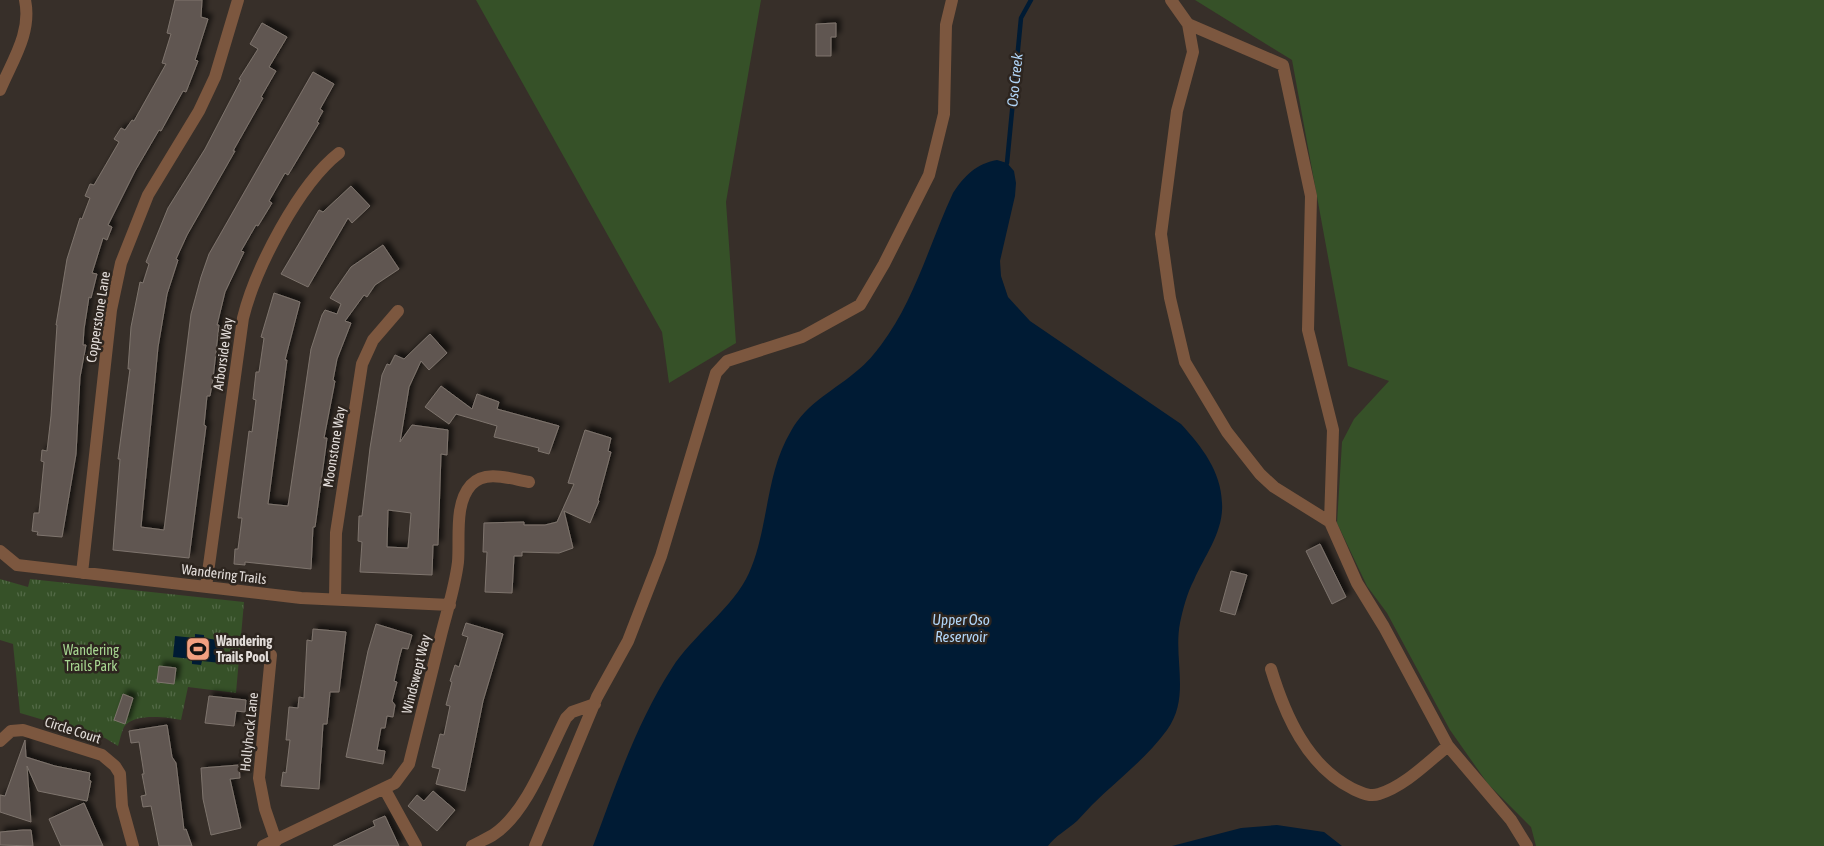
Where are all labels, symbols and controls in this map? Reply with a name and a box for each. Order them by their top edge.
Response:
water label: Oso Creek [1003,52,1026,108]
street label: Copperstone Lane [83,270,113,364]
street label: Arborside Way [210,316,236,391]
street label: Moonstone Way [320,405,348,489]
street label: Wandering Trails [181,561,268,587]
water label: Upper Oso Reservoir [932,611,990,645]
place label: Wandering Trails Pool [215,633,273,665]
street label: Windswept Way [398,633,434,715]
sports icon: Wandering Trails Pool [185,636,211,662]
park label: Wandering Trails Park [63,642,119,674]
street label: Hollyhock Lane [237,692,261,772]
street label: Circle Court [43,713,103,747]

